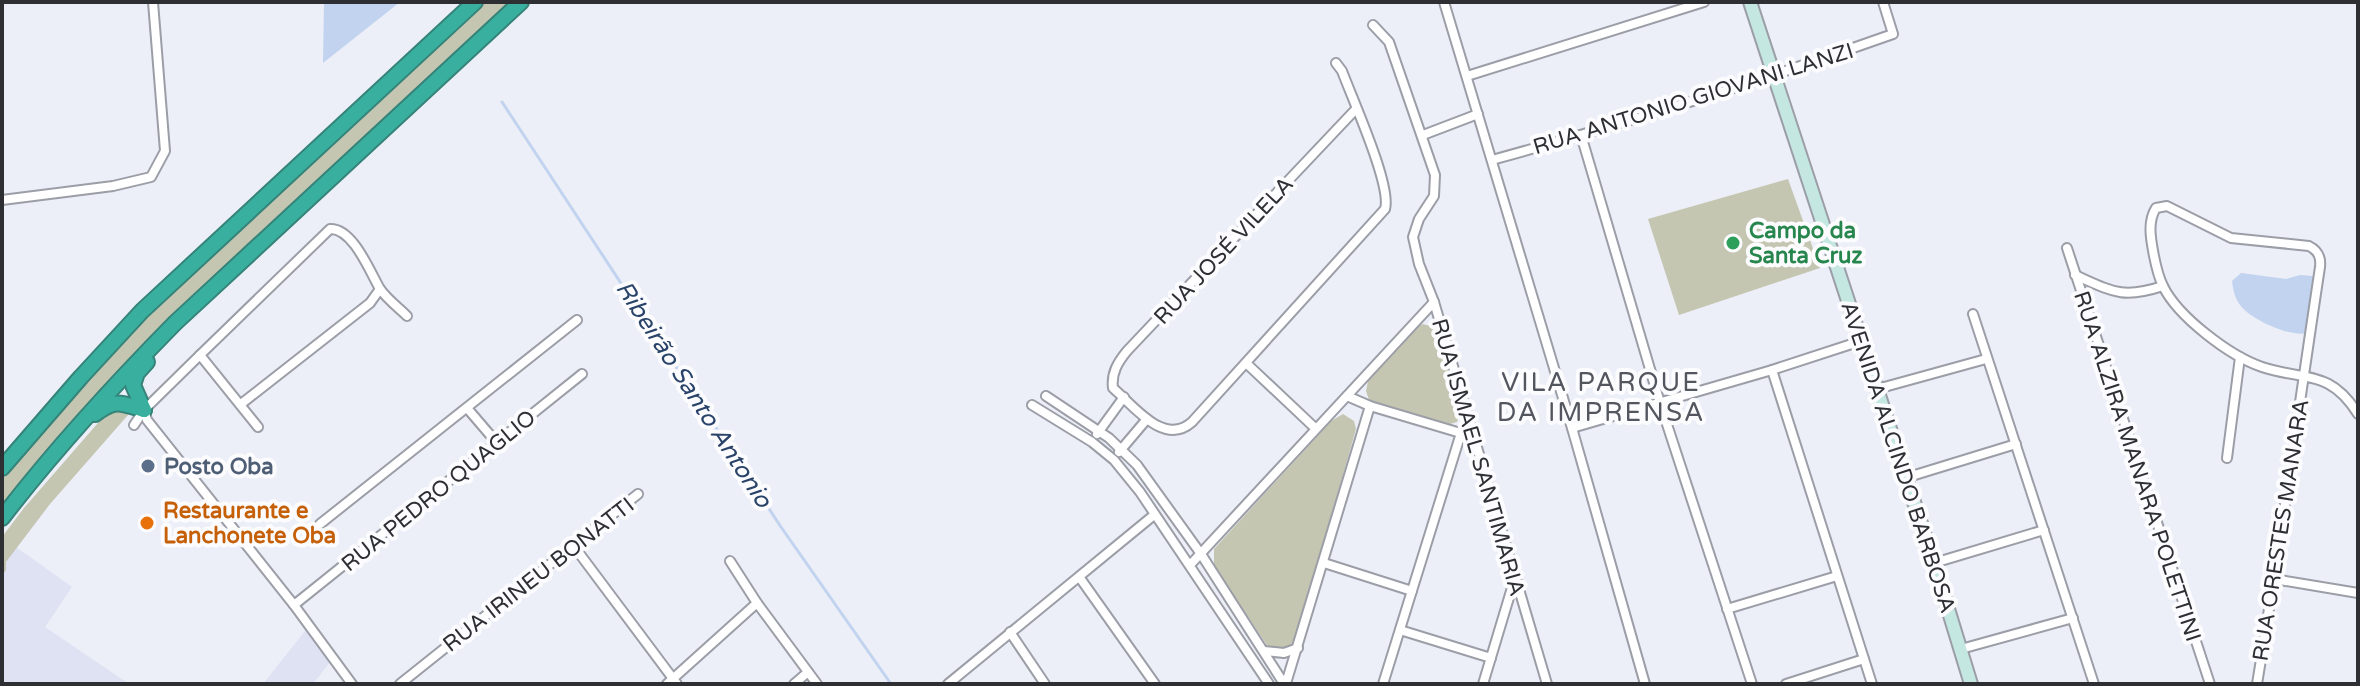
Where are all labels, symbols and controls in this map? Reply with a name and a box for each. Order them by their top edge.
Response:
street label: RUA ANTONIO GIOVANI LANZI [1530,38,1857,160]
street label: RUA JOSÉ VILELA [1148,171,1299,330]
place label: Campo da Santa Cruz [1749,218,1862,269]
marker: Campo da Santa Cruz [1724,234,1742,252]
water label: Ribeirão Santo Antonio [609,275,779,514]
street label: RUA ALZIRA MANARA POLETTINI [2068,288,2206,645]
street label: AVENIDA ALCINDO BARBOSA [1835,298,1961,616]
street label: RUA ISMAEL SANTIMARIA [1426,316,1530,599]
district label: VILA PARQUE DA IMPRENSA [1497,367,1705,428]
street label: RUA ORESTES MANARA [2247,397,2315,663]
street label: RUA PEDRO QUAGLIO [336,404,541,577]
place label: Posto Oba [164,454,274,480]
marker: Posto Oba [139,457,157,475]
street label: RUA IRINEU BONATTI [438,492,639,657]
place label: Restaurante e Lanchonete Oba [163,498,336,549]
marker: Restaurante e Lanchonete Oba [138,514,156,532]

